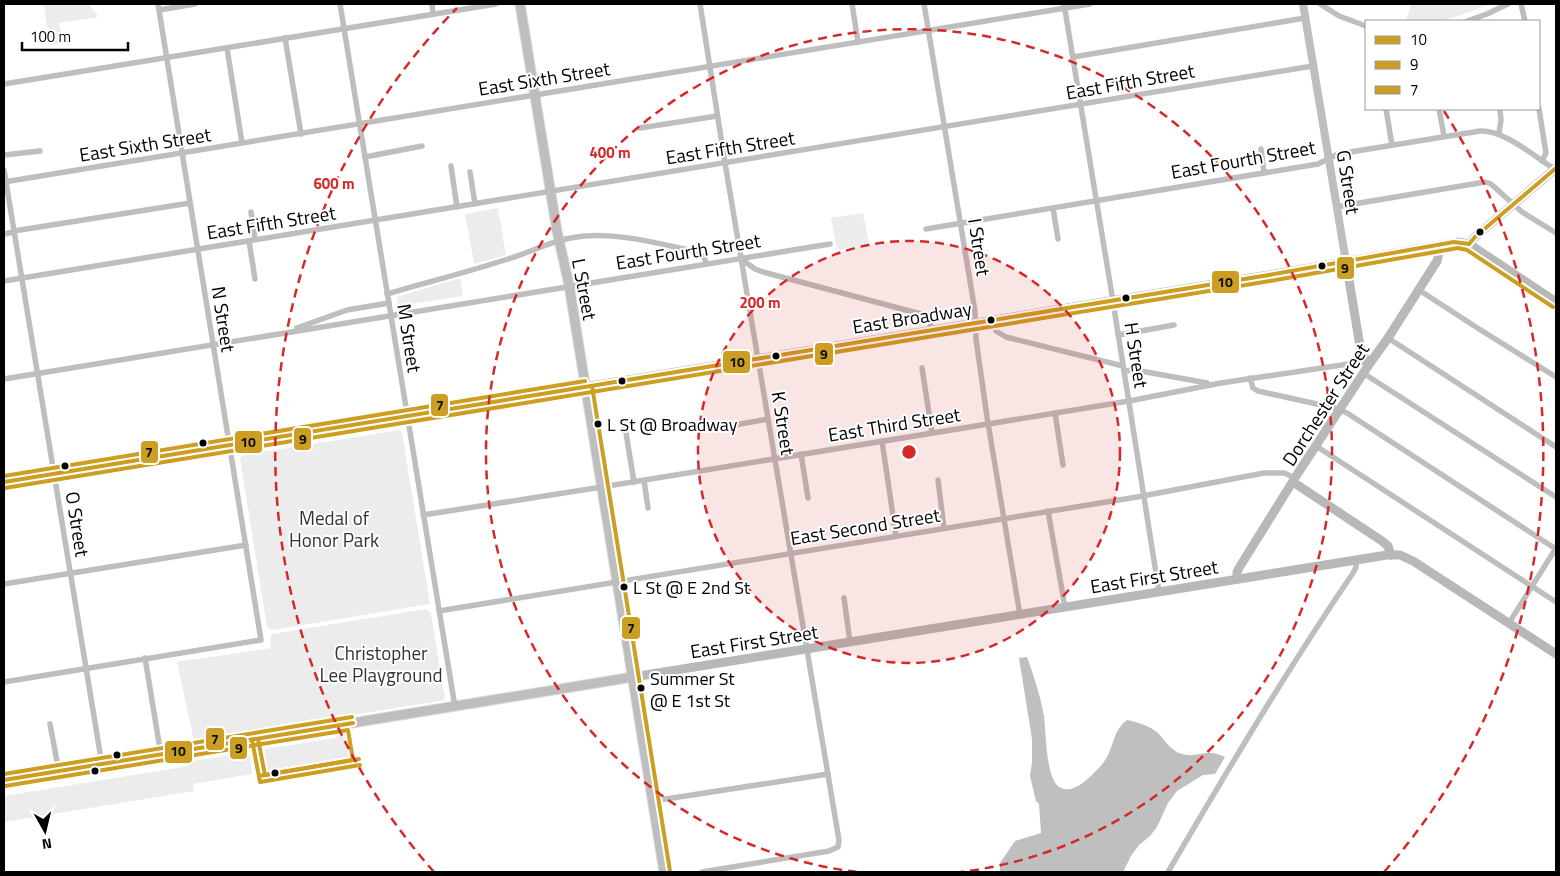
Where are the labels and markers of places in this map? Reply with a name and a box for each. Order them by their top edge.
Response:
unlabelled marker [1475,227,1485,237]
unlabelled marker [1317,261,1327,271]
unlabelled marker [1121,293,1131,303]
unlabelled marker [986,315,996,325]
unlabelled marker [771,351,781,361]
unlabelled marker [617,376,627,386]
place label: L St @ Broadway [607,411,738,438]
marker: L St @ Broadway [593,419,603,429]
unlabelled marker [198,438,208,448]
centre of rings [900,443,918,461]
unlabelled marker [60,461,70,471]
place label: L St @ E 2nd St [633,574,751,601]
marker: L St @ E 2nd St [619,582,629,592]
place label: Summer St @ E 1st St [650,665,735,714]
marker: Summer St @ E 1st St [636,683,646,693]
unlabelled marker [112,750,122,760]
unlabelled marker [90,766,100,776]
unlabelled marker [270,768,280,778]

